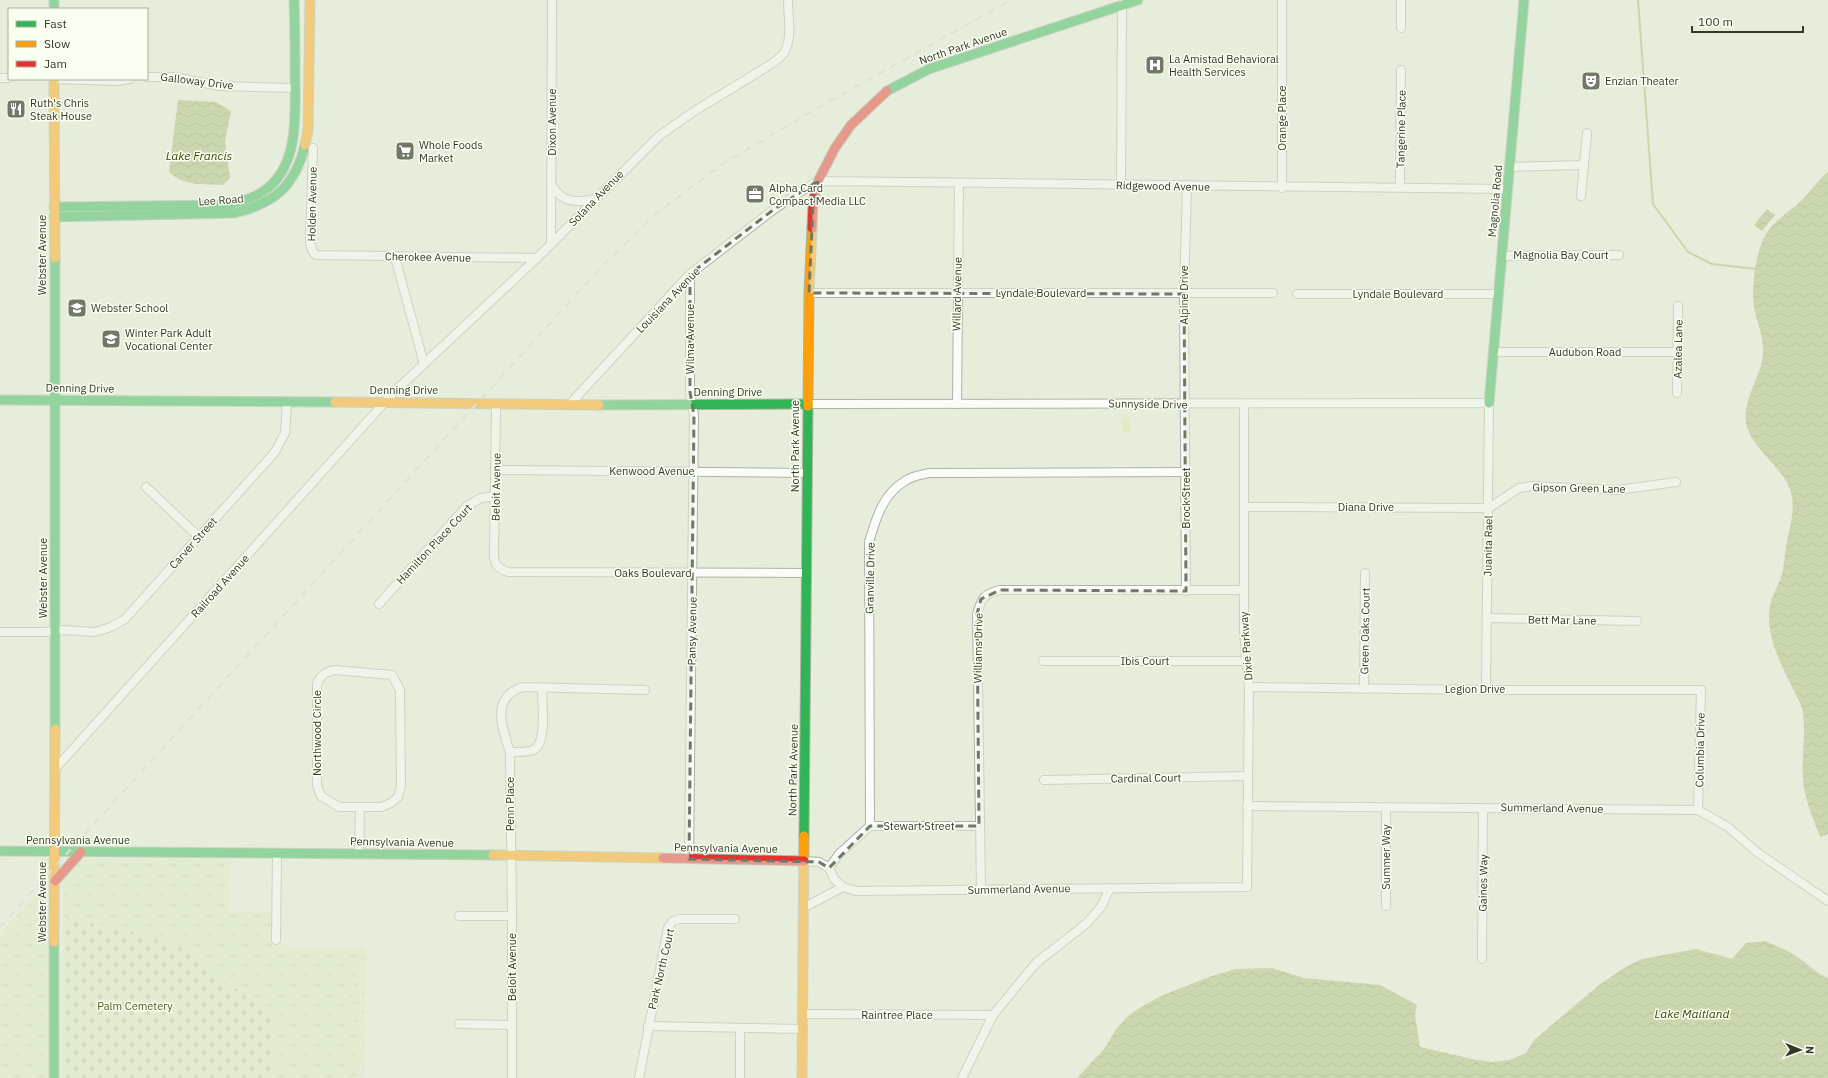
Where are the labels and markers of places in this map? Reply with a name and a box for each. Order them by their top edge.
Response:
place label: La Amistad Behavioral Health Services [1169,52,1279,79]
hospital icon: La Amistad Behavioral Health Services [1144,54,1166,76]
theatre icon: Enzian Theater [1580,70,1602,92]
place label: Enzian Theater [1605,74,1679,88]
place label: Ruth's Chris Steak House [30,96,92,123]
restaurant icon: Ruth's Chris Steak House [5,98,27,120]
place label: Whole Foods Market [419,138,483,165]
supermarket icon: Whole Foods Market [394,140,416,162]
place label: Alpha Card Compact Media LLC [769,181,866,208]
office icon: Alpha Card Compact Media LLC [744,183,766,205]
school or university icon: Webster School [66,297,88,319]
place label: Webster School [91,301,168,315]
place label: Winter Park Adult Vocational Center [125,326,212,353]
school or university icon: Winter Park Adult Vocational Center [100,328,122,350]

